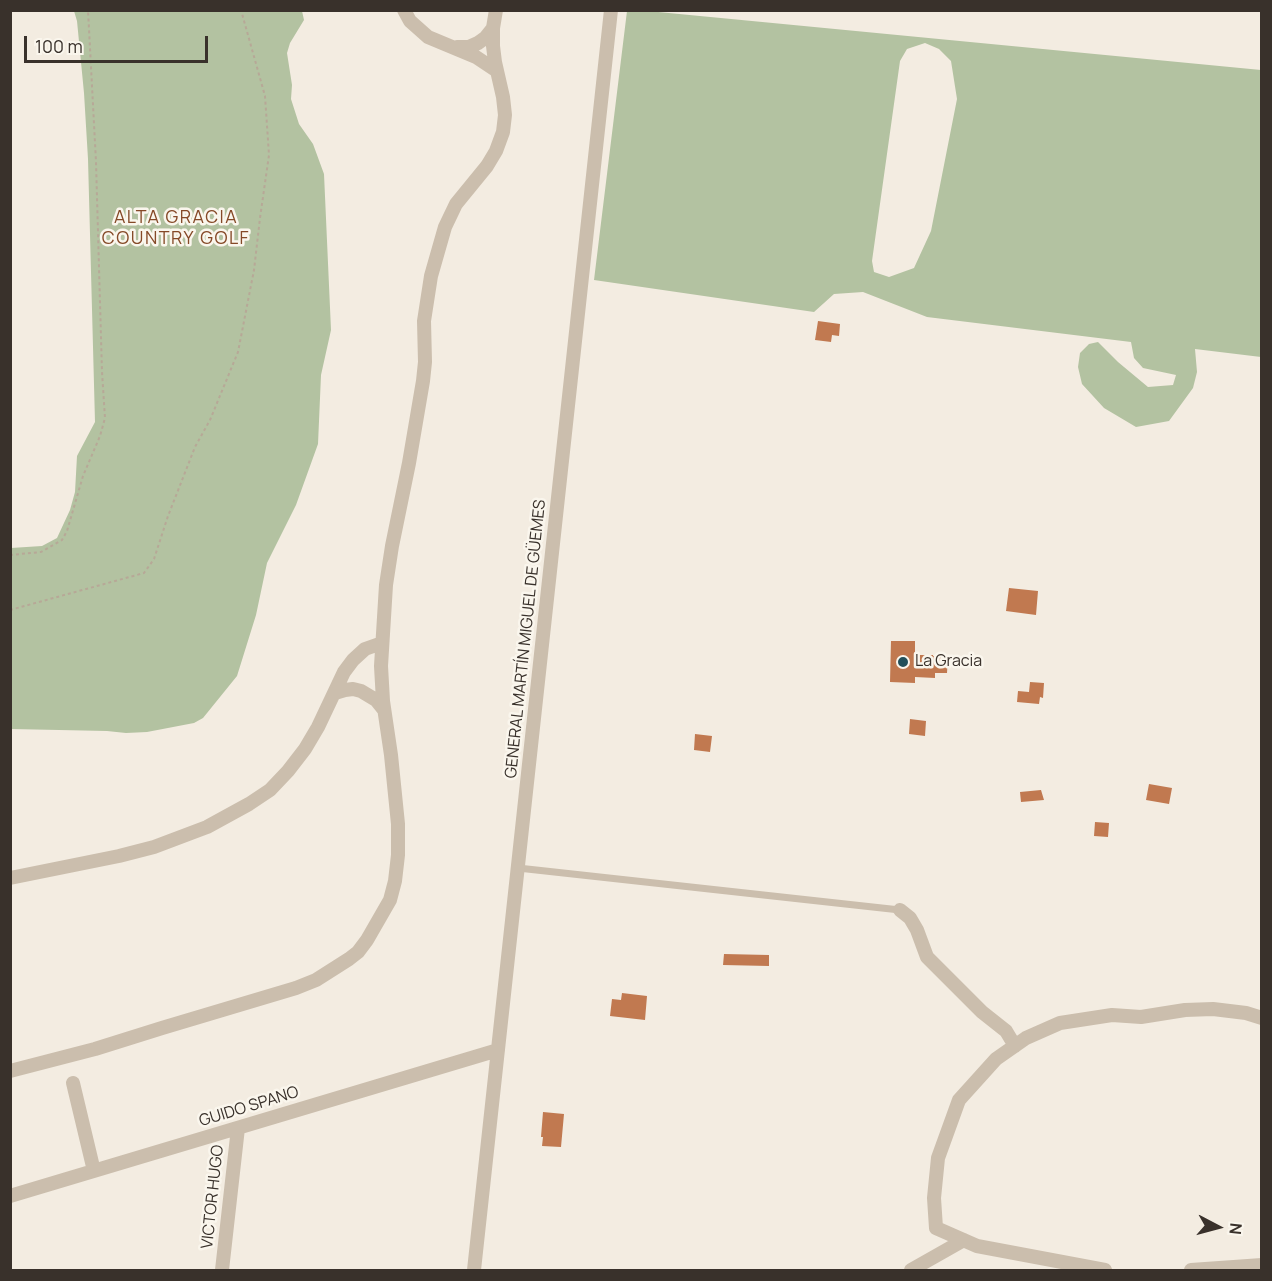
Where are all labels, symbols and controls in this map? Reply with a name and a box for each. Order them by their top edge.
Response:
scale bar [27,24,212,62]
text: 100 m [35,34,83,58]
district label: ALTA GRACIA COUNTRY GOLF [102,207,250,250]
street label: GENERAL MARTÍN MIGUEL DE GÜEMES [502,499,550,779]
place label: La Gracia [915,652,982,672]
marker: La Gracia [896,655,910,669]
street label: GUIDO SPANO [197,1083,301,1131]
street label: VICTOR HUGO [198,1144,228,1250]
north arrow [1188,1197,1248,1257]
text: N [1224,1222,1247,1236]

